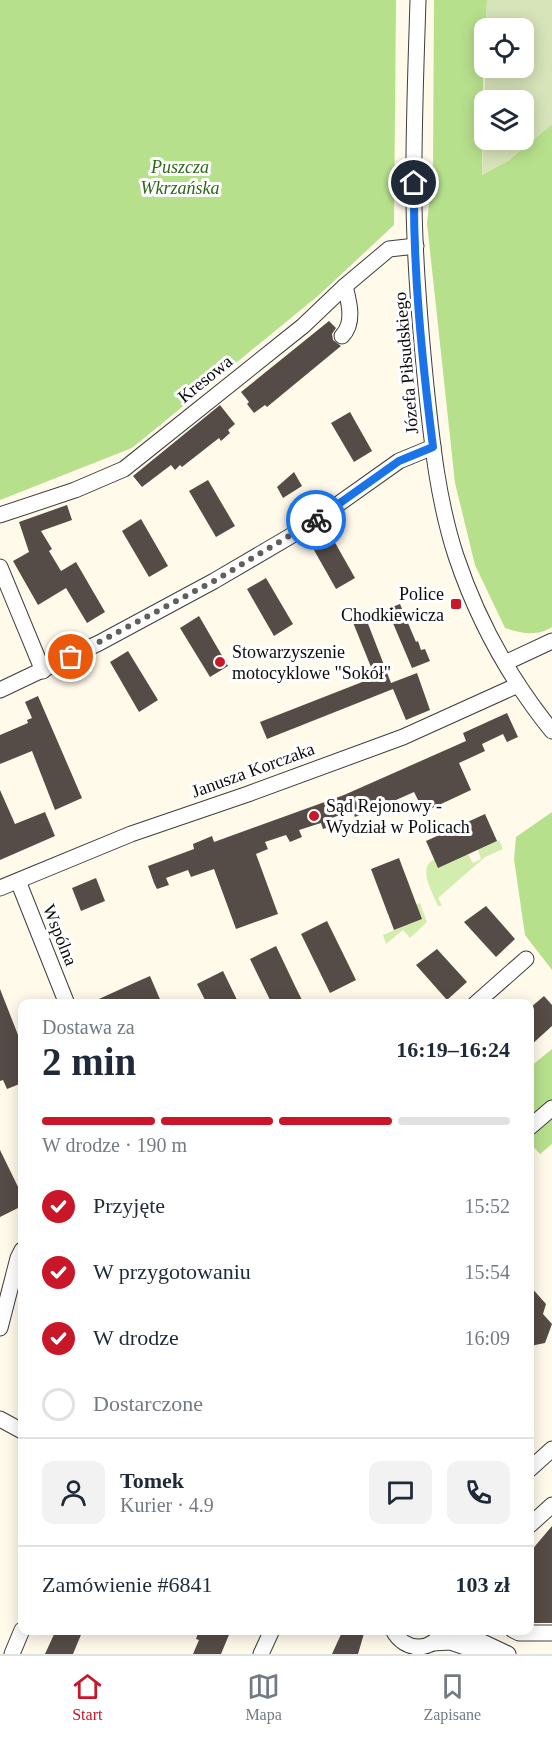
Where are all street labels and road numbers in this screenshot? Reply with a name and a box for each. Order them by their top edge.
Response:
street label: Józefa Piłsudskiego [390,291,422,435]
street label: Kresowa [174,351,236,407]
street label: Janusza Korczaka [189,738,317,802]
street label: Wspólna [39,902,81,968]

